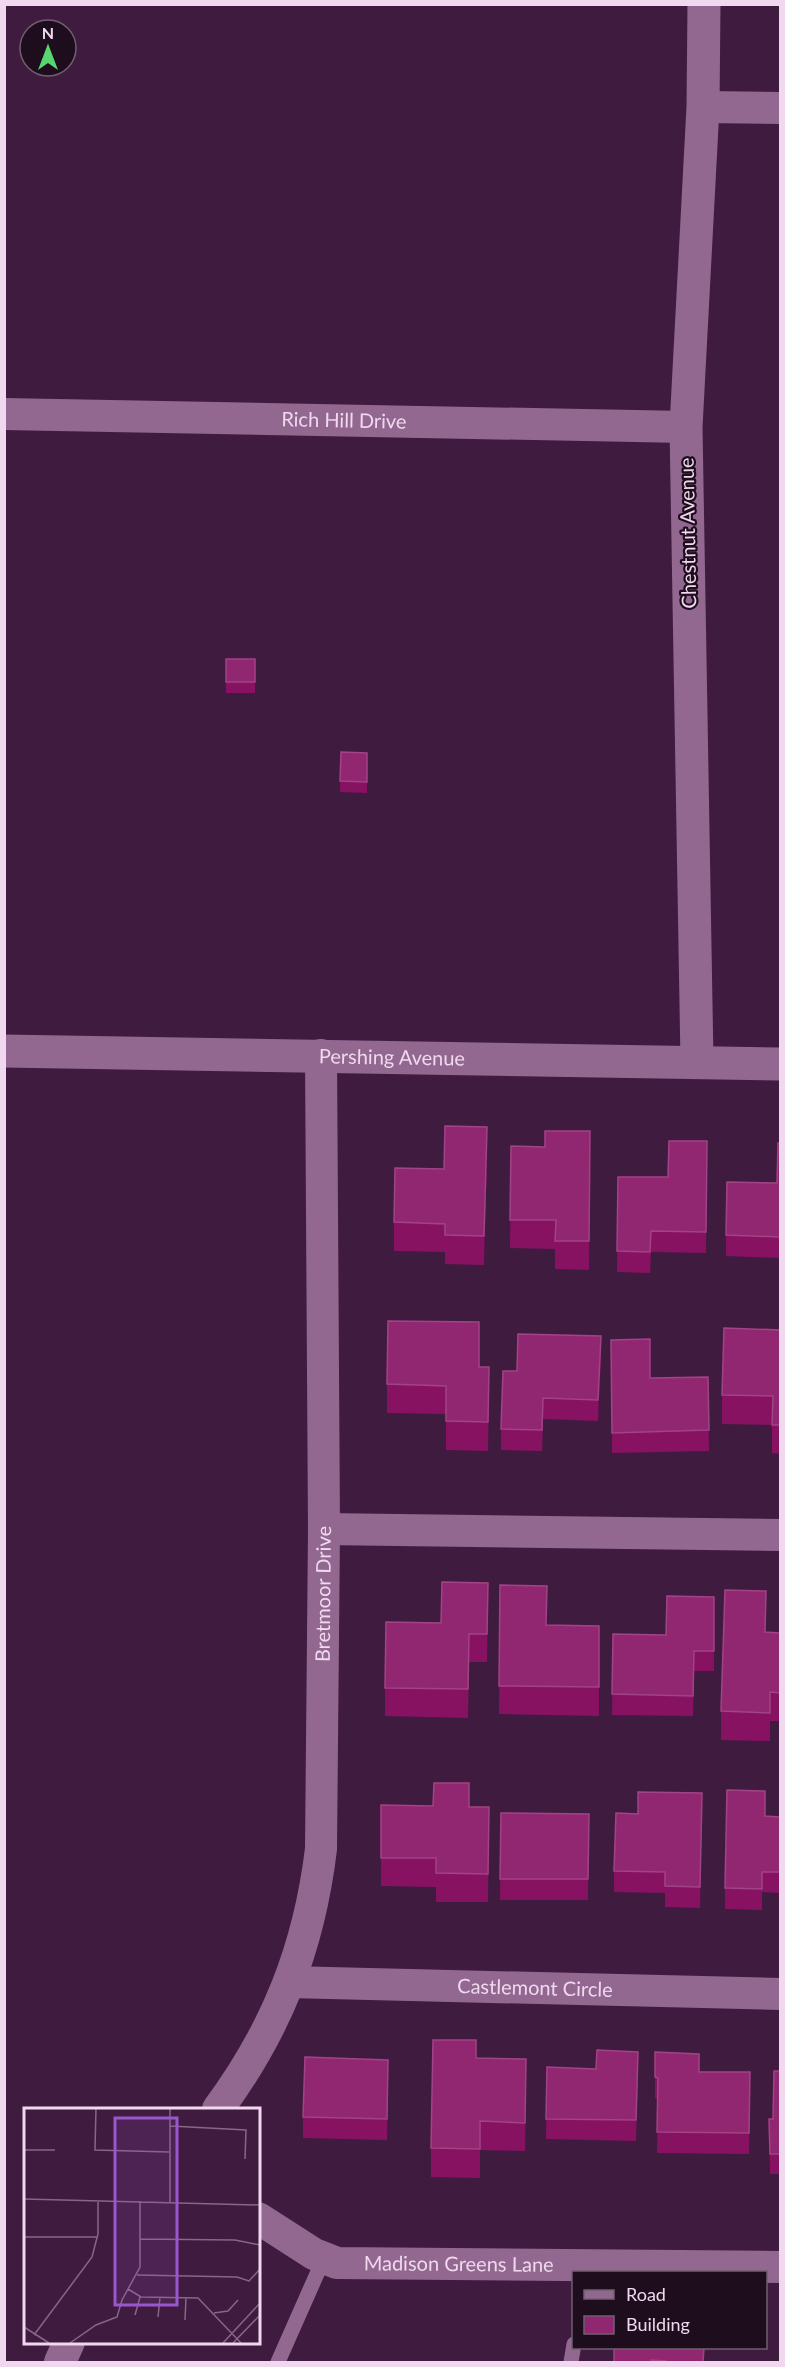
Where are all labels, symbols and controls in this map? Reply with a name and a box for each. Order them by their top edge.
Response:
north arrow [18,18,78,78]
text: N [42,23,54,42]
street label: Rich Hill Drive [281,406,407,433]
street label: Chestnut Avenue [674,457,700,609]
street label: Pershing Avenue [319,1043,465,1070]
street label: Bretmoor Drive [310,1526,335,1662]
street label: Castlemont Circle [457,1973,613,2001]
inset map [24,2108,260,2343]
street label: Madison Greens Lane [364,2250,554,2276]
legend [572,2271,767,2349]
text: Road [626,2283,666,2305]
text: Building [626,2313,690,2335]

